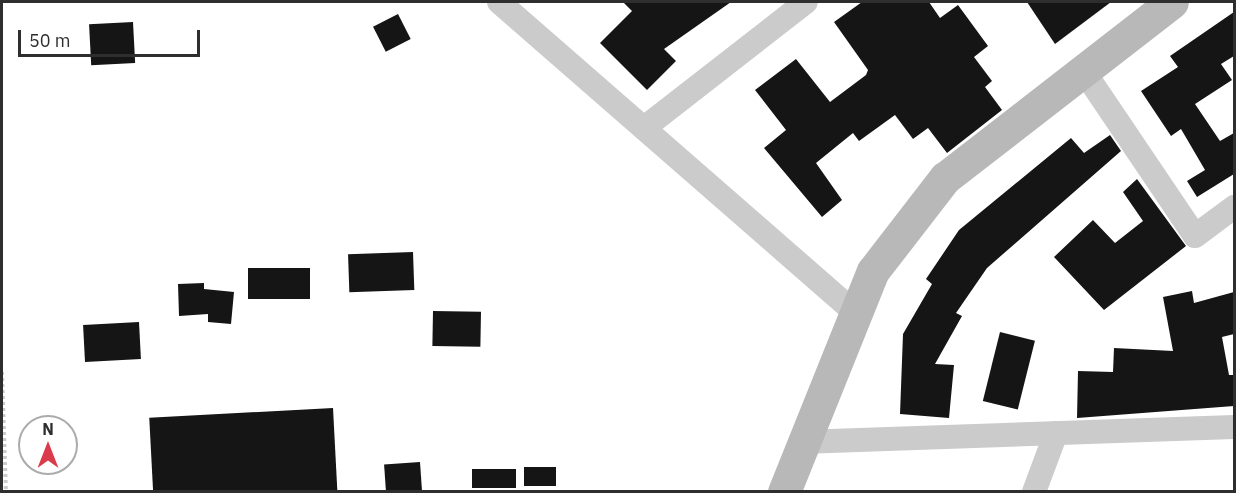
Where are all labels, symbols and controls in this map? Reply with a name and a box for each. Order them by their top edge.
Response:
scale bar [21,18,202,56]
text: 50 m [29,29,71,52]
north arrow [18,415,78,475]
text: N [42,419,54,439]

